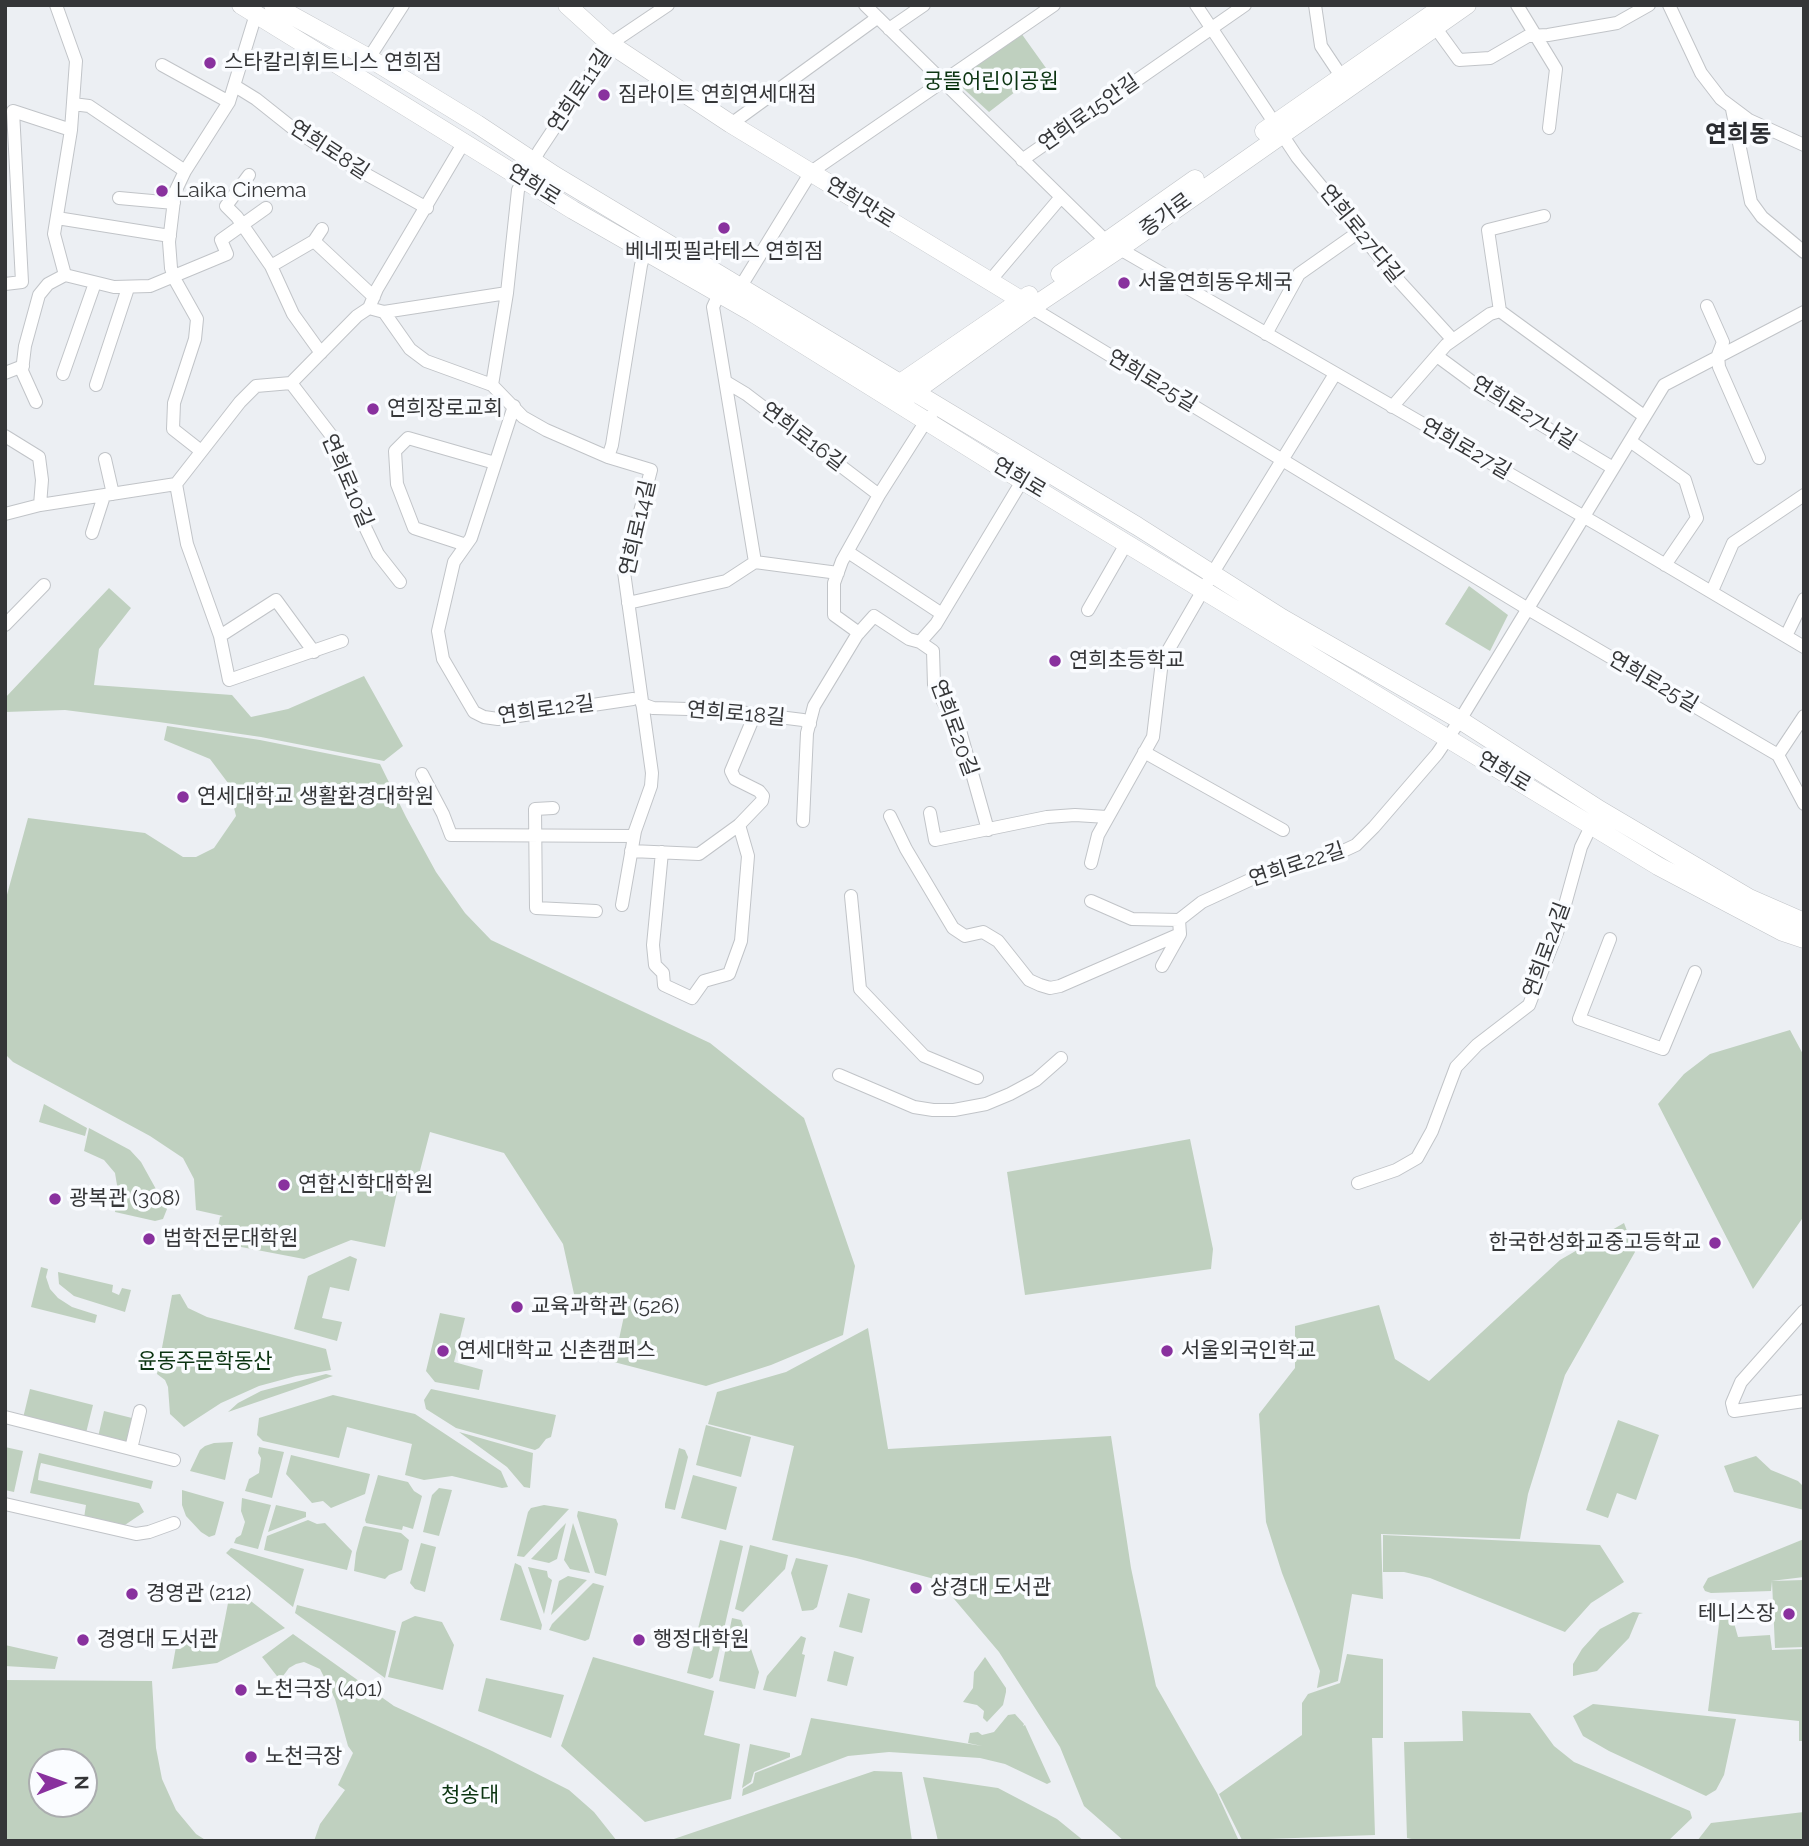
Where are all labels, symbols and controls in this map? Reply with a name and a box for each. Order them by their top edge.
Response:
street label: 연희로11길 [543,44,617,138]
place label: 스타칼리휘트니스 연희점 [224,50,442,76]
marker: 스타칼리휘트니스 연희점 [202,55,218,71]
park label: 궁뜰어린이공원 [923,69,1059,95]
street label: 연희로15안길 [1034,69,1144,157]
place label: 짐라이트 연희연세대점 [618,82,817,108]
marker: 짐라이트 연희연세대점 [596,87,612,103]
street label: 연희로8길 [285,115,373,185]
district label: 연희동 [1705,121,1771,149]
street label: 연희로 [503,159,565,211]
street label: 연희맛로 [821,172,899,234]
place label: Laika Cinema [176,178,306,204]
street label: 연희로27다길 [1314,180,1408,288]
marker: Laika Cinema [154,183,170,199]
street label: 증가로 [1135,188,1197,242]
marker: 베네핏필라테스 연희점 [716,220,732,236]
place label: 베네핏필라테스 연희점 [625,239,823,265]
place label: 서울연희동우체국 [1138,270,1293,296]
marker: 서울연희동우체국 [1116,275,1132,291]
street label: 연희로25길 [1103,345,1201,417]
street label: 연희로27나길 [1467,371,1581,455]
place label: 연희장로교회 [387,396,503,422]
street label: 연희로16길 [756,397,850,477]
marker: 연희장로교회 [365,401,381,417]
street label: 연희로27길 [1417,413,1515,485]
street label: 연희로10길 [316,430,378,532]
street label: 연희로 [988,452,1050,504]
street label: 연희로14길 [615,478,661,578]
street label: 연희로25길 [1604,646,1702,718]
place label: 연희초등학교 [1069,648,1185,674]
marker: 연희초등학교 [1047,653,1063,669]
street label: 연희로20길 [925,676,983,780]
street label: 연희로12길 [496,691,596,729]
street label: 연희로18길 [686,697,786,731]
street label: 연희로 [1473,746,1535,798]
place label: 연세대학교 생활환경대학원 [197,784,434,810]
marker: 연세대학교 생활환경대학원 [175,789,191,805]
street label: 연희로22길 [1246,838,1348,892]
street label: 연희로24길 [1518,899,1576,1001]
place label: 연합신학대학원 [298,1172,433,1198]
marker: 연합신학대학원 [276,1177,292,1193]
place label: 광복관 (308) [69,1186,180,1212]
marker: 광복관 (308) [47,1191,63,1207]
place label: 법학전문대학원 [163,1226,298,1252]
place label: 한국한성화교중고등학교 [1488,1230,1701,1256]
marker: 법학전문대학원 [141,1231,157,1247]
marker: 한국한성화교중고등학교 [1707,1235,1723,1251]
place label: 교육과학관 (526) [531,1294,679,1320]
marker: 교육과학관 (526) [509,1299,525,1315]
place label: 연세대학교 신촌캠퍼스 [457,1338,656,1364]
place label: 서울외국인학교 [1181,1338,1316,1364]
marker: 연세대학교 신촌캠퍼스 [435,1343,451,1359]
marker: 서울외국인학교 [1159,1343,1175,1359]
park label: 윤동주문학동산 [137,1349,273,1375]
place label: 상경대 도서관 [930,1575,1051,1601]
marker: 상경대 도서관 [908,1580,924,1596]
place label: 경영관 (212) [146,1581,251,1607]
marker: 경영관 (212) [124,1586,140,1602]
place label: 테니스장 [1698,1601,1775,1627]
marker: 테니스장 [1781,1606,1797,1622]
place label: 경영대 도서관 [97,1627,218,1653]
place label: 행정대학원 [653,1627,750,1653]
marker: 경영대 도서관 [75,1632,91,1648]
marker: 행정대학원 [631,1632,647,1648]
place label: 노천극장 (401) [255,1677,382,1703]
marker: 노천극장 (401) [233,1682,249,1698]
place label: 노천극장 [265,1744,342,1770]
north arrow [28,1748,98,1818]
marker: 노천극장 [243,1749,259,1765]
text: N [71,1775,93,1790]
park label: 청송대 [441,1783,499,1809]

